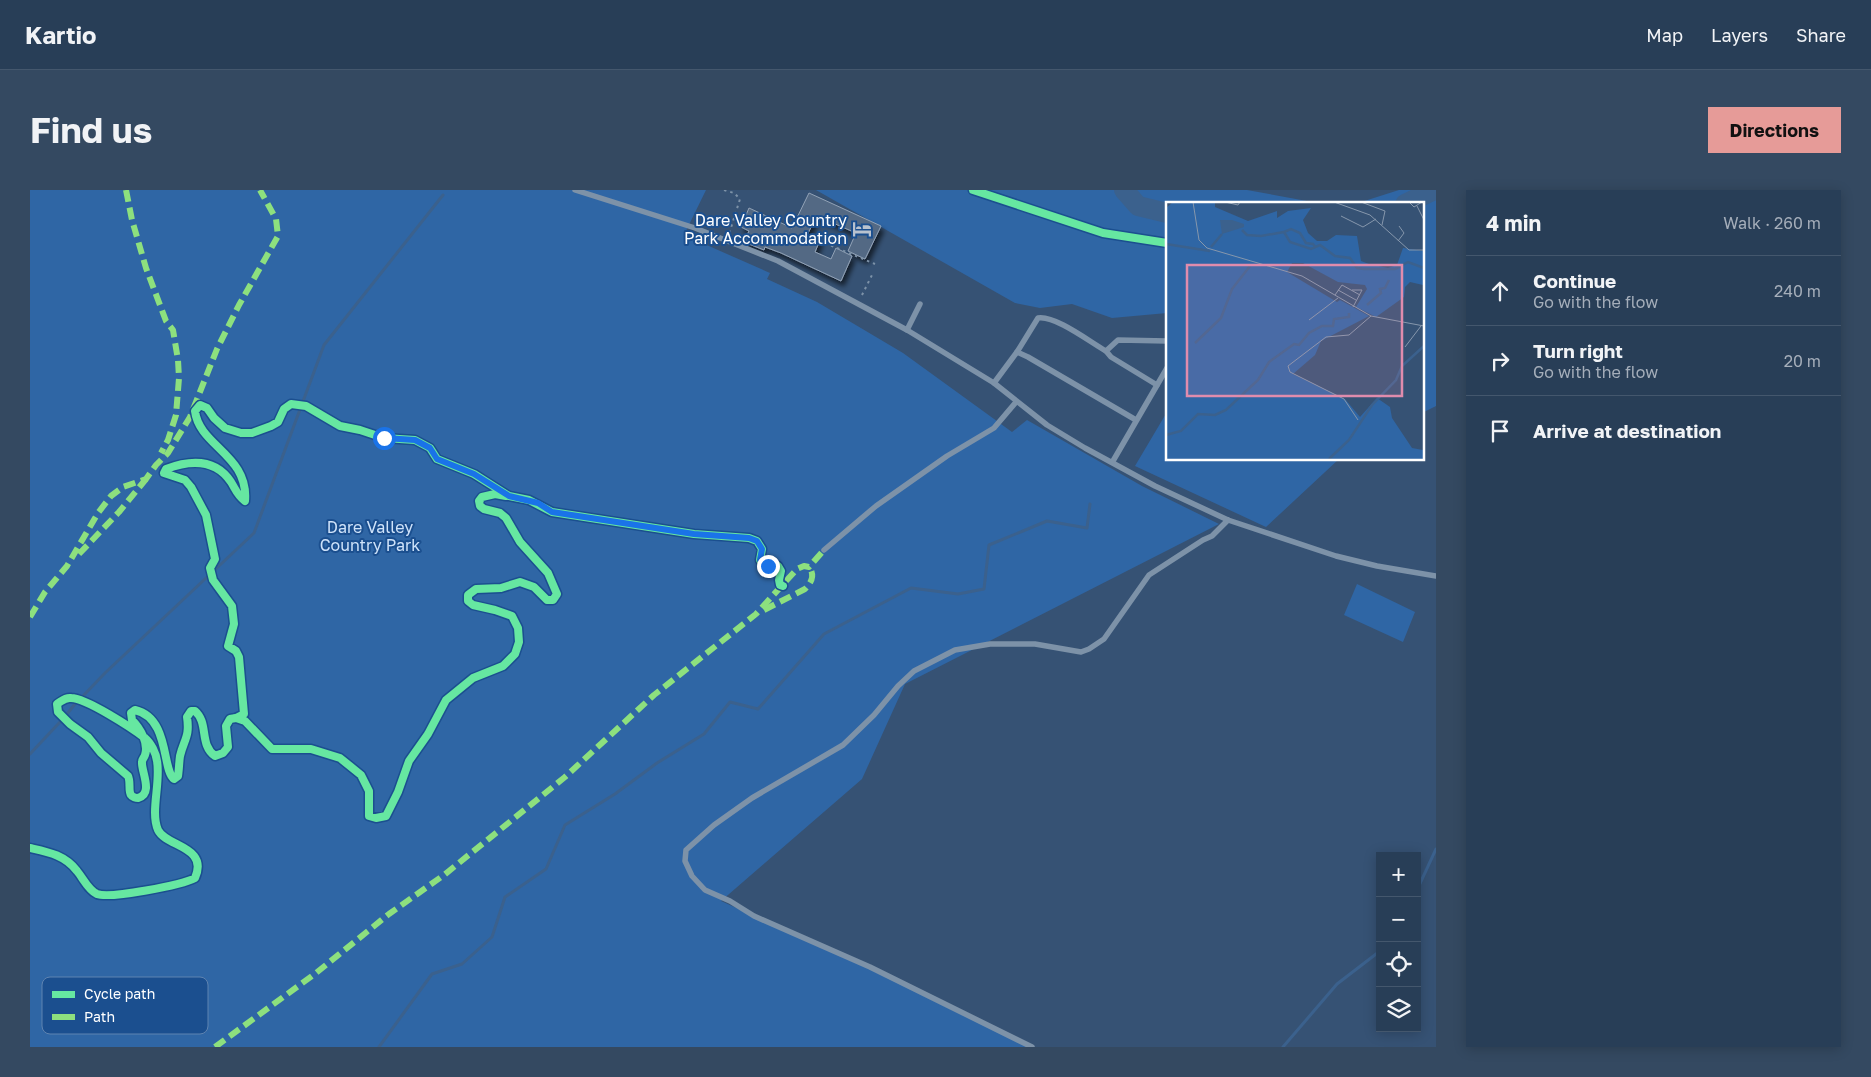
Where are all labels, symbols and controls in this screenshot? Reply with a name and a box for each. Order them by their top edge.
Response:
text: Kartio [25,20,97,49]
text: Map [1646,24,1683,46]
text: Layers [1711,24,1768,46]
text: Share [1796,24,1846,46]
button: Directions [1708,107,1841,153]
text: Find us [30,109,152,151]
inset map [1166,202,1424,460]
place label: Dare Valley Country Park Accommodation [684,210,847,248]
text: 4 min [1486,210,1541,236]
text: Walk · 260 m [1723,213,1821,233]
hotel icon: Dare Valley Country Park Accommodation [851,218,873,240]
text: Continue [1533,269,1616,292]
icon: ahead [1486,277,1514,305]
text: 240 m [1774,281,1821,301]
text: Go with the flow [1533,292,1658,312]
text: Turn right [1533,339,1623,362]
icon: right [1486,347,1514,375]
text: 20 m [1784,351,1821,371]
text: Go with the flow [1533,362,1658,382]
icon: arrive [1486,417,1514,445]
text: Arrive at destination [1533,419,1721,442]
route start [373,427,396,450]
park label: Dare Valley Country Park [320,517,420,555]
route end [757,555,780,578]
map controls [1376,852,1421,1032]
button: + [1376,852,1421,897]
button: − [1376,897,1421,942]
button: locate [1376,942,1421,987]
legend [42,977,208,1034]
text: Cycle path [84,985,155,1002]
button: layers [1376,987,1421,1032]
text: Path [84,1008,115,1025]

